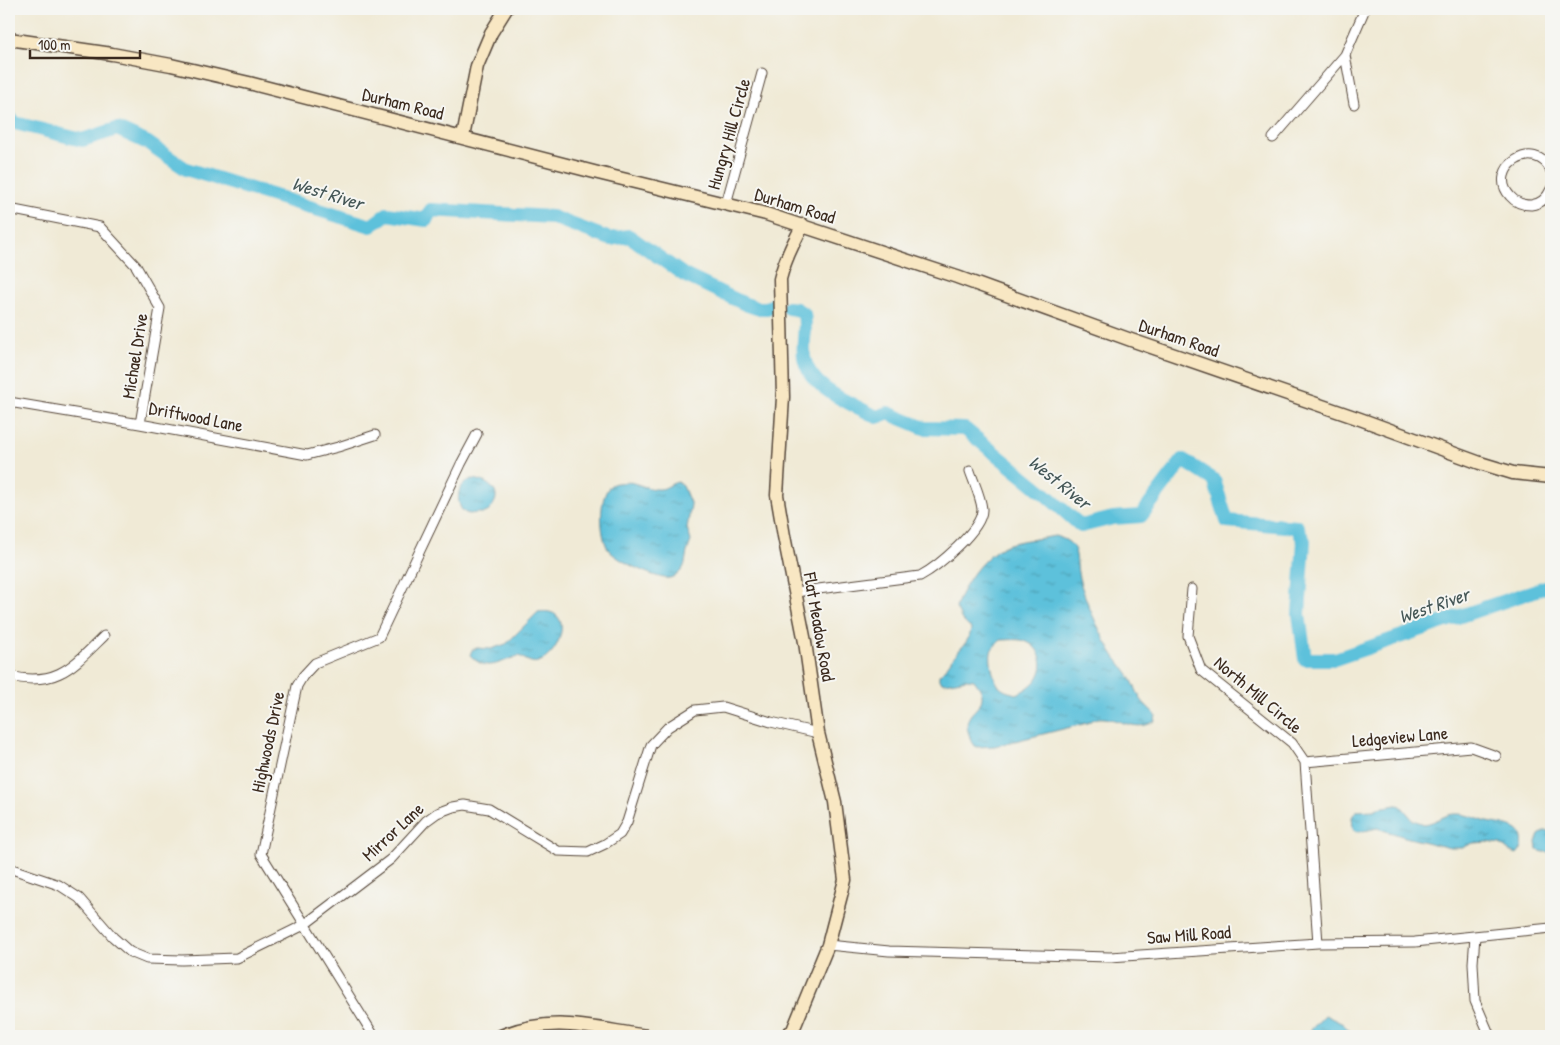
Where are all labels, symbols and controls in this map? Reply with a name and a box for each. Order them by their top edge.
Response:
scale bar [30,28,140,60]
text: 100 m [38,34,71,55]
street label: Hungry Hill Circle [701,75,756,192]
street label: Durham Road [360,81,447,126]
water label: West River [289,170,369,217]
street label: Durham Road [752,181,839,230]
street label: Michael Drive [115,311,154,401]
street label: Durham Road [1136,312,1223,363]
street label: Driftwood Lane [147,395,245,438]
water label: West River [1024,449,1099,517]
street label: Flat Meadow Road [797,570,841,683]
water label: West River [1395,580,1475,629]
street label: North Mill Circle [1209,650,1308,739]
street label: Highwoods Drive [245,689,290,795]
street label: Ledgeview Lane [1351,720,1449,753]
street label: Mirror Lane [356,797,429,867]
street label: Saw Mill Road [1146,919,1232,950]

